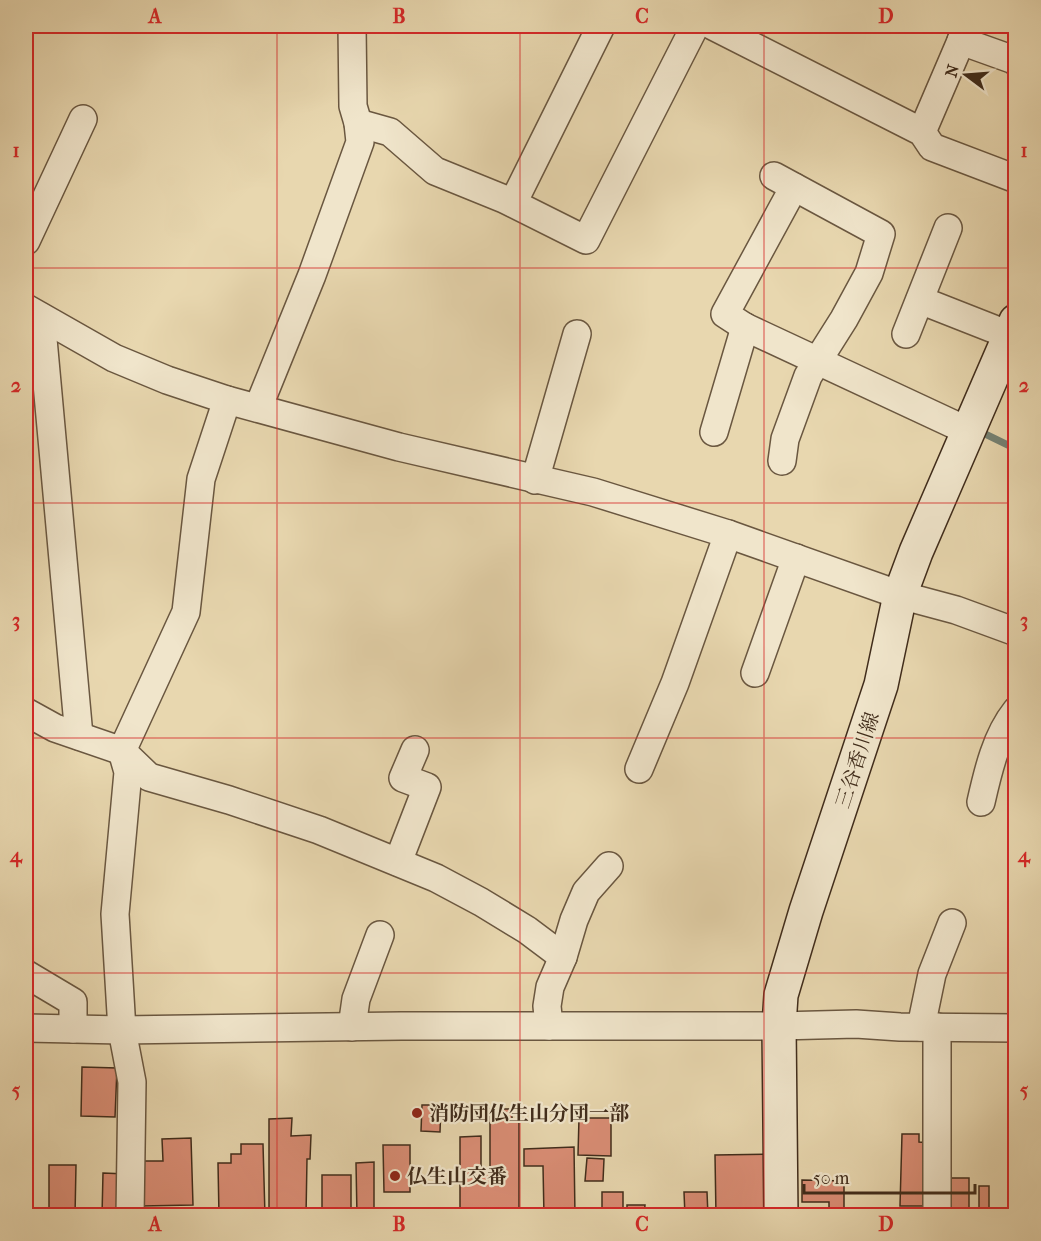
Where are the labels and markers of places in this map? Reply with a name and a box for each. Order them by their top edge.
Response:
place label: 消防団仏生山分団一部 [429,1102,629,1125]
marker: 消防団仏生山分団一部 [410,1106,424,1120]
place label: 仏生山交番 [407,1165,507,1188]
marker: 仏生山交番 [388,1169,402,1183]

